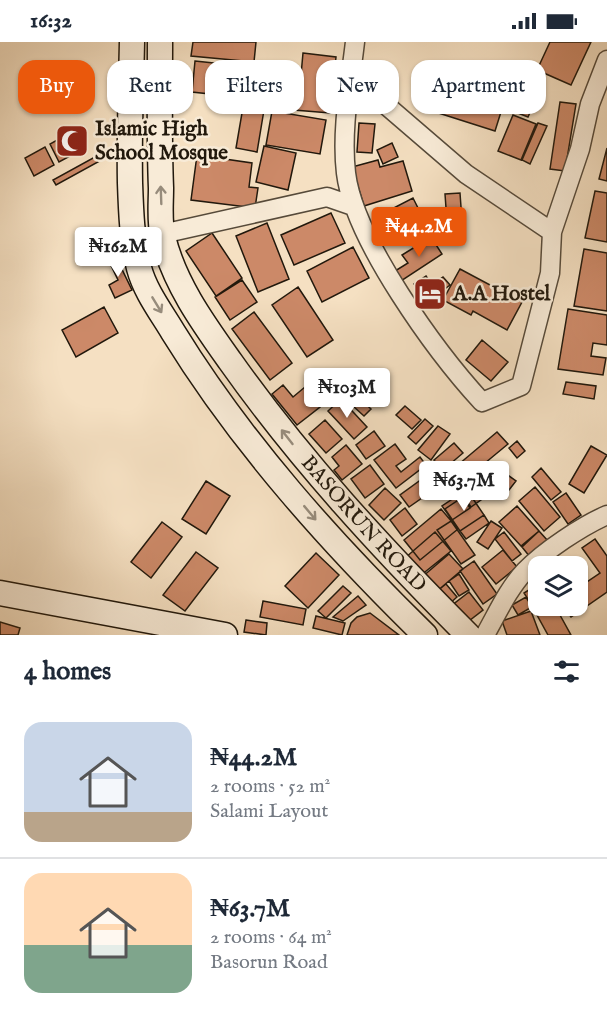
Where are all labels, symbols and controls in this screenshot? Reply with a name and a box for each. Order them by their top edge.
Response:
text: 16:32 [30,7,72,35]
chip: Buy [18,60,95,114]
chip: Rent [107,60,193,114]
chip: Filters [205,60,304,114]
chip: New [316,60,399,114]
chip: Apartment [411,60,546,114]
place label: Islamic High School Mosque [95,116,228,167]
mosque icon: Islamic High School Mosque [54,123,90,159]
one-way arrow [155,185,166,205]
pin: ₦44.2M [370,207,468,258]
text: ₦44.2M [386,214,452,239]
pin: ₦162M [76,227,160,278]
text: ₦162M [89,234,147,259]
hotel icon: A.A Hostel [412,276,448,312]
place label: A.A Hostel [452,281,552,308]
one-way arrow [152,296,164,313]
pin: ₦103M [305,368,389,419]
text: ₦103M [318,375,376,400]
one-way arrow [280,429,293,445]
street label: BASORUN ROAD [295,450,432,598]
pin: ₦63.7M [415,461,513,512]
text: ₦63.7M [433,468,495,493]
one-way arrow [303,505,316,521]
map controls [528,556,588,616]
button: layers [528,556,588,616]
text: 4 homes [24,655,111,688]
icon: filters [550,655,583,688]
text: ₦44.2M [210,741,297,774]
icon: home [72,746,144,818]
text: 2 rooms · 52 m² [210,774,330,799]
text: Salami Layout [210,799,328,824]
text: ₦63.7M [210,892,290,925]
icon: home [72,897,144,969]
text: 2 rooms · 64 m² [210,925,332,950]
text: Basorun Road [210,950,328,975]

